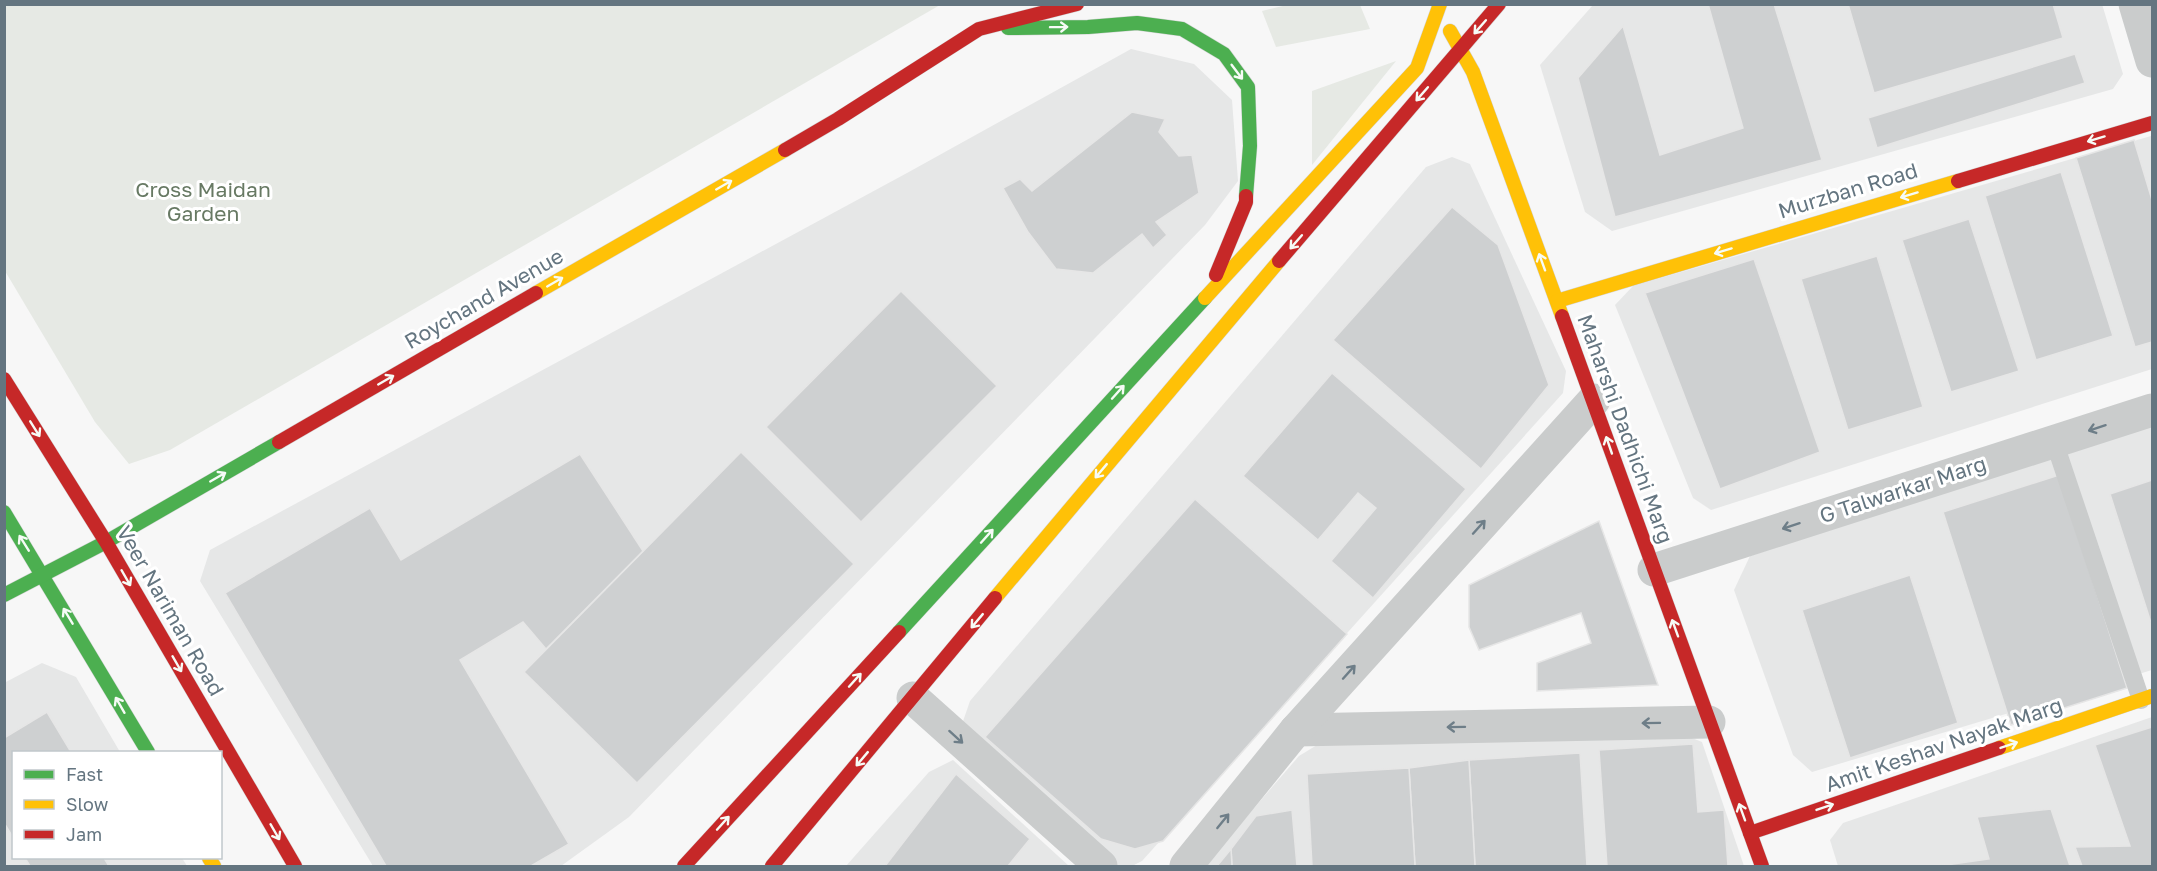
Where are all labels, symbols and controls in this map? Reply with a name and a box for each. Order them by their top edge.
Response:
one-way arrow [1473,19,1487,34]
one-way arrow [1048,22,1068,33]
one-way arrow [1231,63,1244,79]
one-way arrow [1416,86,1429,102]
one-way arrow [2087,134,2106,145]
street label: Murzban Road [1775,157,1920,224]
park label: Cross Maidan Garden [135,176,271,226]
one-way arrow [715,179,732,191]
one-way arrow [1900,190,1919,201]
one-way arrow [1289,234,1302,250]
street label: Roychand Avenue [399,242,568,354]
one-way arrow [1714,246,1733,257]
one-way arrow [1536,253,1547,271]
one-way arrow [546,276,563,288]
street label: Maharshi Dadhichi Marg [1572,311,1680,547]
one-way arrow [377,374,395,385]
one-way arrow [1111,385,1125,400]
one-way arrow [30,420,42,437]
one-way arrow [2088,423,2107,434]
one-way arrow [1603,436,1614,455]
street label: G Talwarkar Marg [1816,450,1989,528]
one-way arrow [1095,463,1108,479]
one-way arrow [209,471,226,483]
one-way arrow [1472,520,1486,535]
street label: Veer Nariman Road [112,521,230,700]
one-way arrow [1782,521,1801,532]
one-way arrow [979,529,993,544]
one-way arrow [18,536,30,552]
one-way arrow [121,569,133,586]
one-way arrow [61,608,73,625]
one-way arrow [971,612,984,628]
one-way arrow [1668,619,1679,638]
one-way arrow [171,655,183,672]
one-way arrow [1342,665,1356,680]
one-way arrow [848,672,862,687]
street label: Amit Keshav Nayak Marg [1822,691,2066,797]
one-way arrow [114,697,126,714]
one-way arrow [1641,717,1661,729]
one-way arrow [1446,721,1466,733]
one-way arrow [948,730,963,744]
one-way arrow [1999,738,2018,749]
legend [12,751,222,859]
one-way arrow [855,751,869,766]
text: Fast [66,763,103,785]
text: Slow [66,793,109,815]
one-way arrow [1815,801,1834,812]
one-way arrow [1735,803,1746,821]
one-way arrow [1217,813,1230,829]
one-way arrow [716,816,730,831]
text: Jam [66,823,102,845]
one-way arrow [269,823,281,840]

